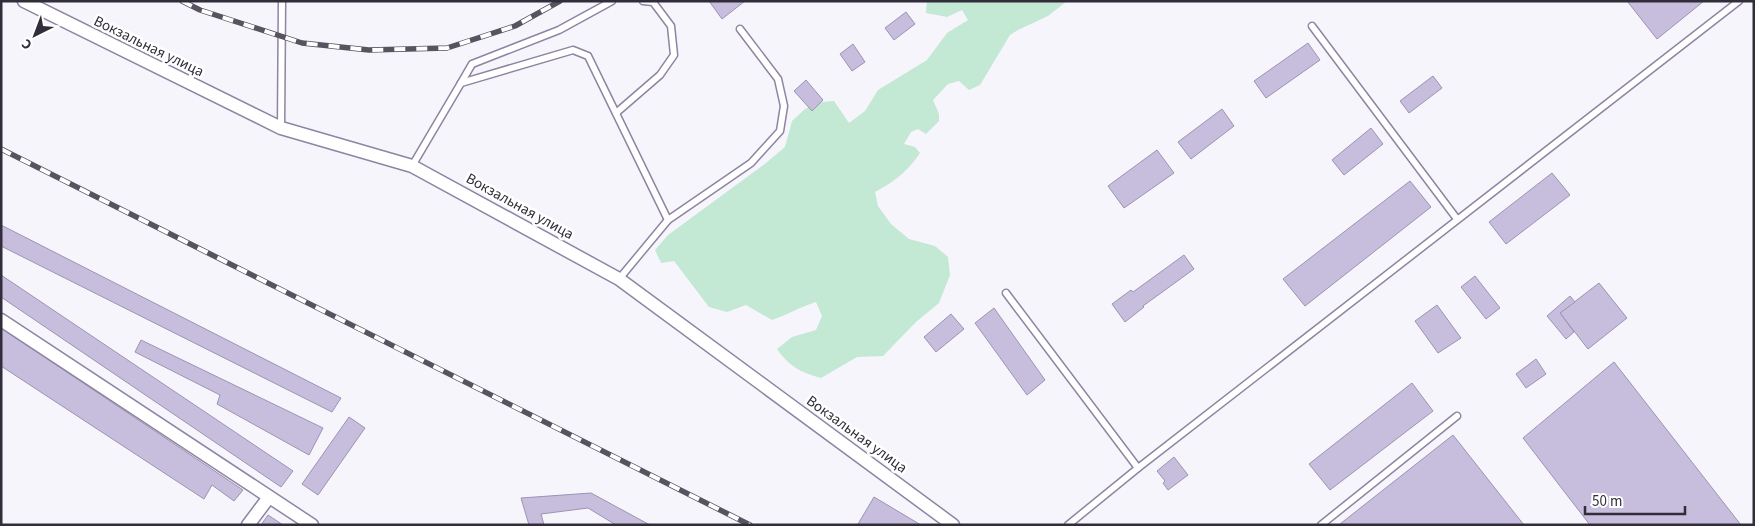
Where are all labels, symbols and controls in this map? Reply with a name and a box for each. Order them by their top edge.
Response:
north arrow [10,10,60,60]
street label: Вокзальная улица [90,11,207,82]
text: С [17,34,37,54]
street label: Вокзальная улица [462,168,577,245]
street label: Вокзальная улица [802,391,911,478]
scale bar [1585,484,1685,516]
text: 50 m [1592,491,1622,512]

